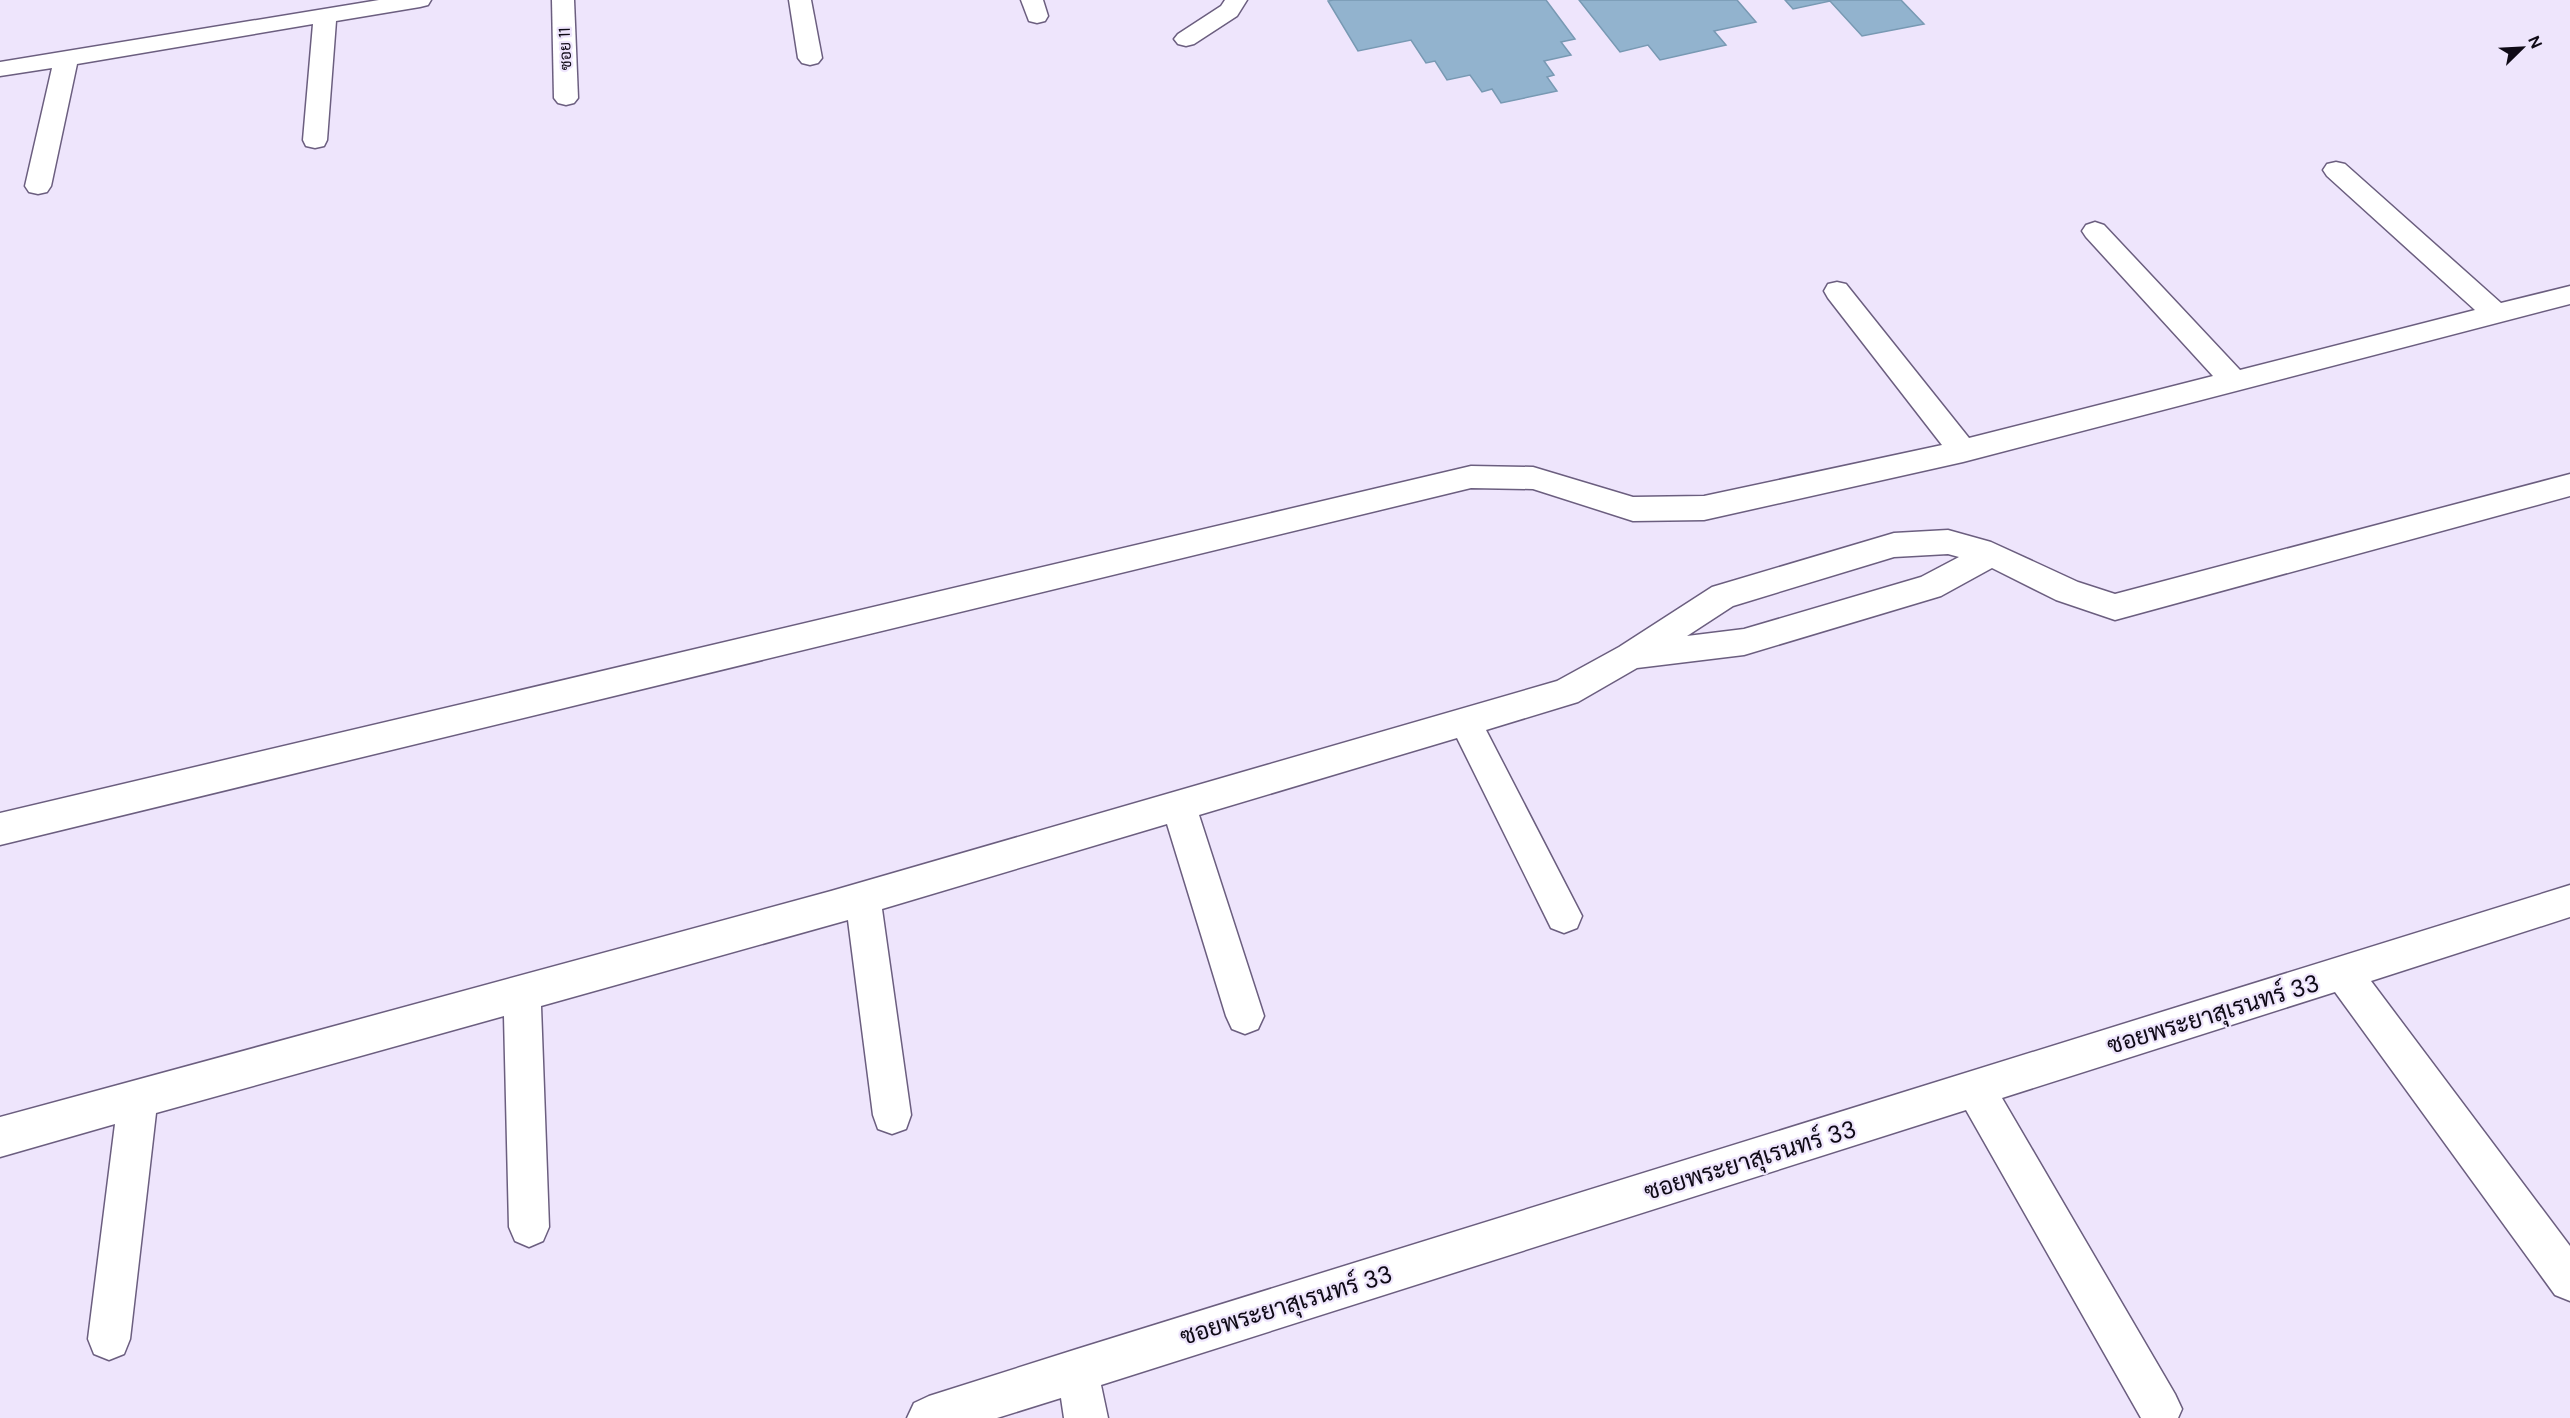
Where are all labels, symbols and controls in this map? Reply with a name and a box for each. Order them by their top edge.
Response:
north arrow [2492,18,2552,78]
street label: ซอย 11 [554,27,576,71]
text: N [2523,33,2547,52]
street label: ซอยพระยาสุเรนทร์ 33 [2103,967,2323,1062]
street label: ซอยพระยาสุเรนทร์ 33 [1640,1113,1860,1208]
street label: ซอยพระยาสุเรนทร์ 33 [1176,1258,1396,1353]

